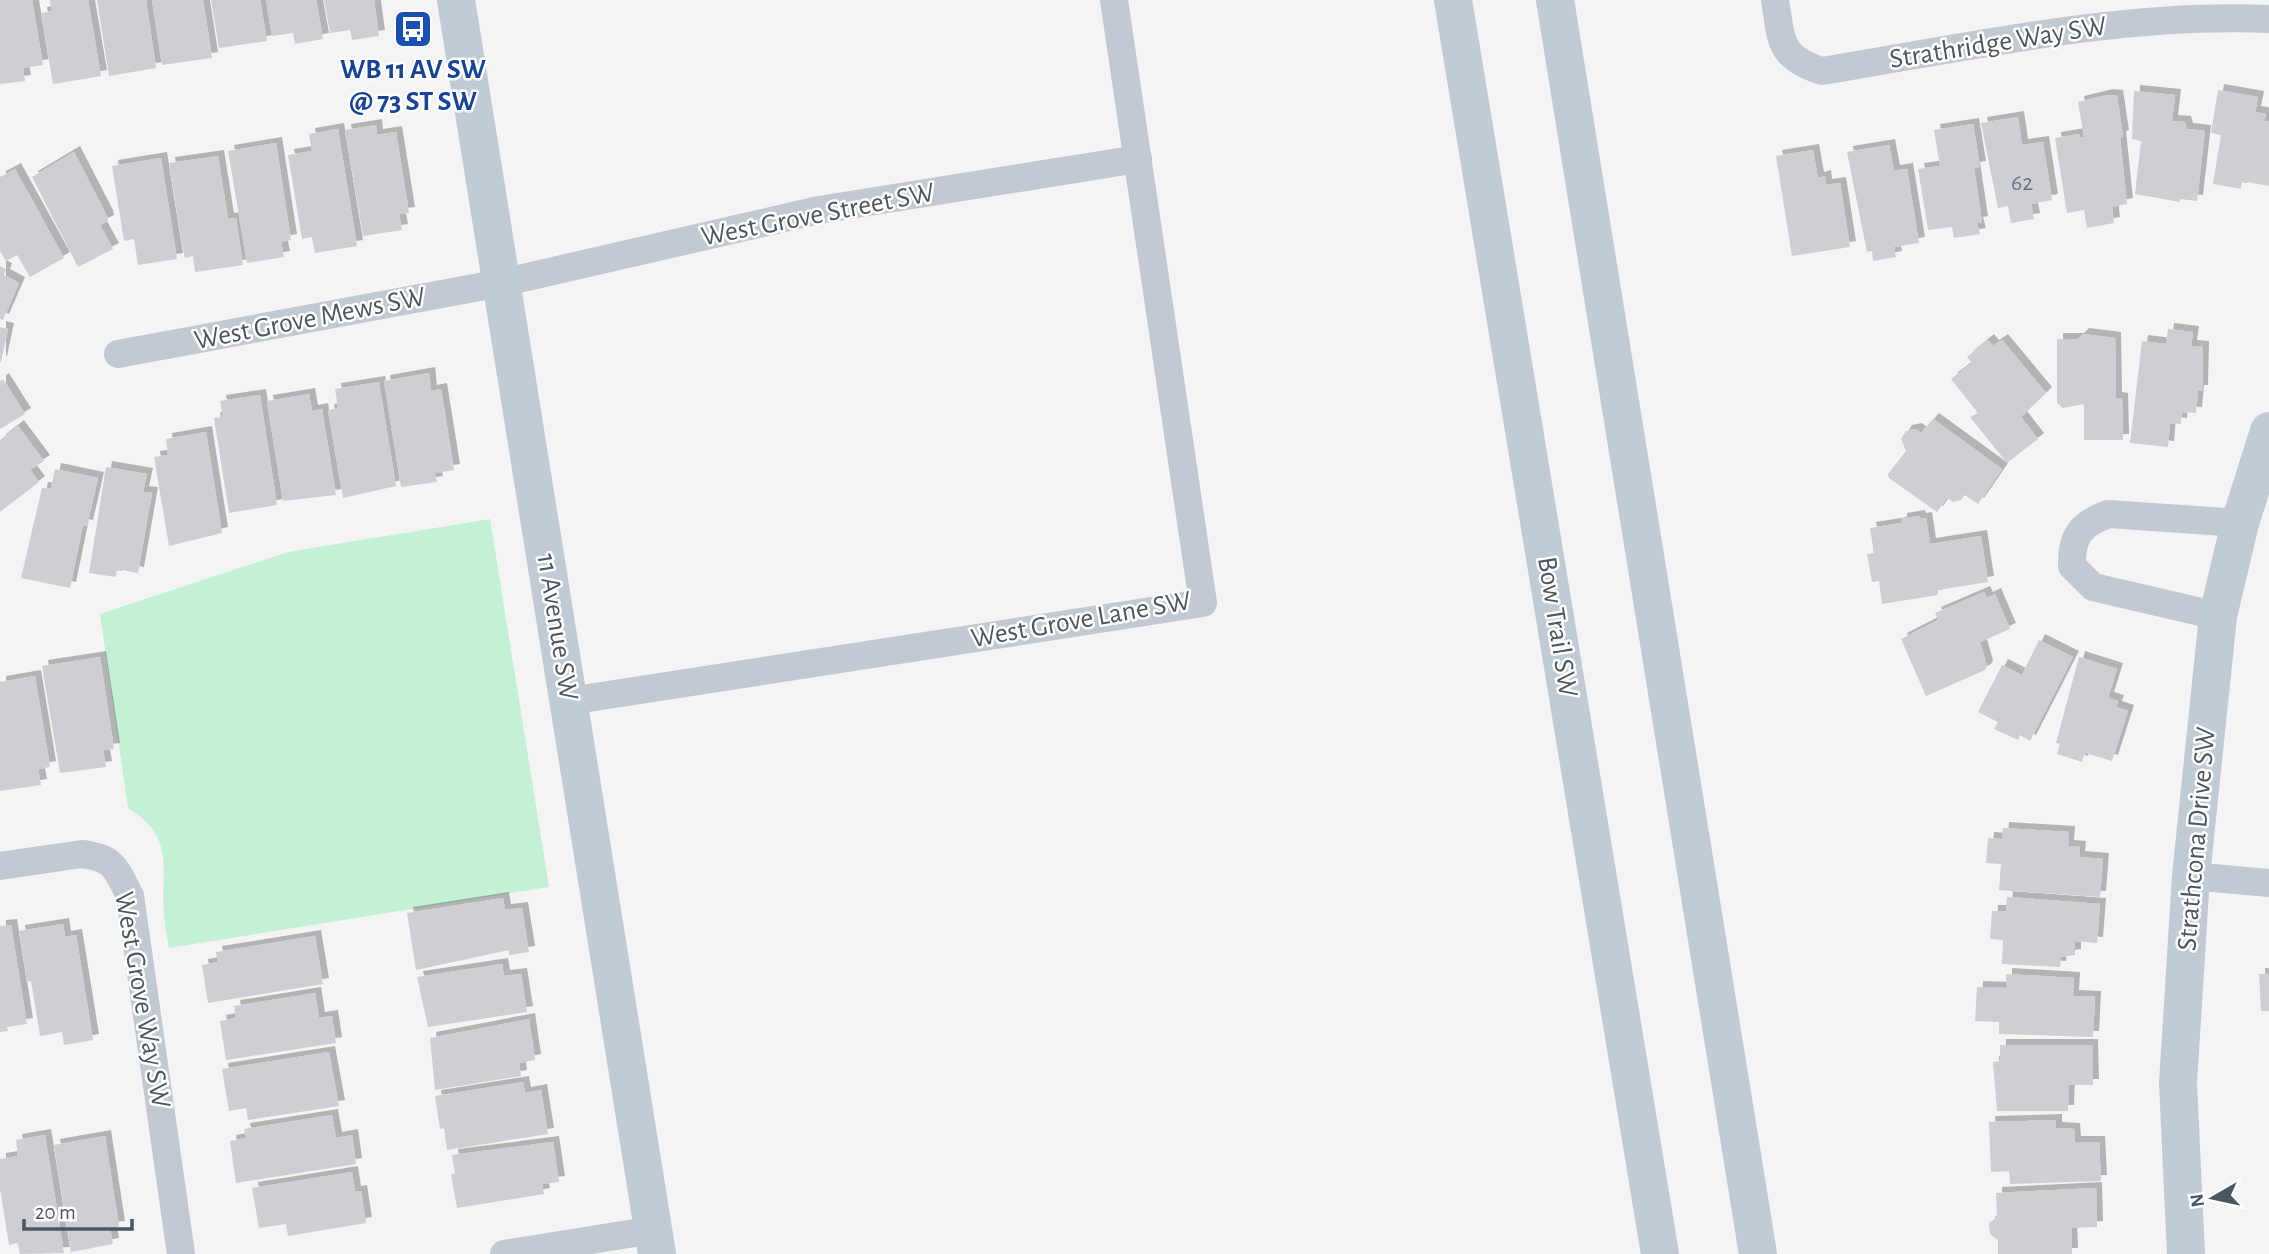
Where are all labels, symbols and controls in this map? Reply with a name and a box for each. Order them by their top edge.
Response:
bus stop icon: WB 11 AV SW @ 73 ST SW [392,8,434,50]
street label: Strathridge Way SW [1887,12,2109,74]
place label: WB 11 AV SW @ 73 ST SW [340,56,487,116]
house number: 62 [2011,171,2033,195]
street label: West Grove Street SW [699,179,937,251]
street label: West Grove Mews SW [192,283,428,355]
street label: 11 Avenue SW [532,552,582,702]
street label: Bow Trail SW [1532,555,1582,699]
street label: West Grove Lane SW [969,587,1193,653]
street label: Strathcona Drive SW [2173,726,2221,952]
street label: West Grove Way SW [109,890,175,1110]
north arrow [2178,1163,2248,1233]
scale bar [24,1188,133,1232]
text: N [2187,1192,2208,1208]
text: 20 m [35,1202,76,1223]

